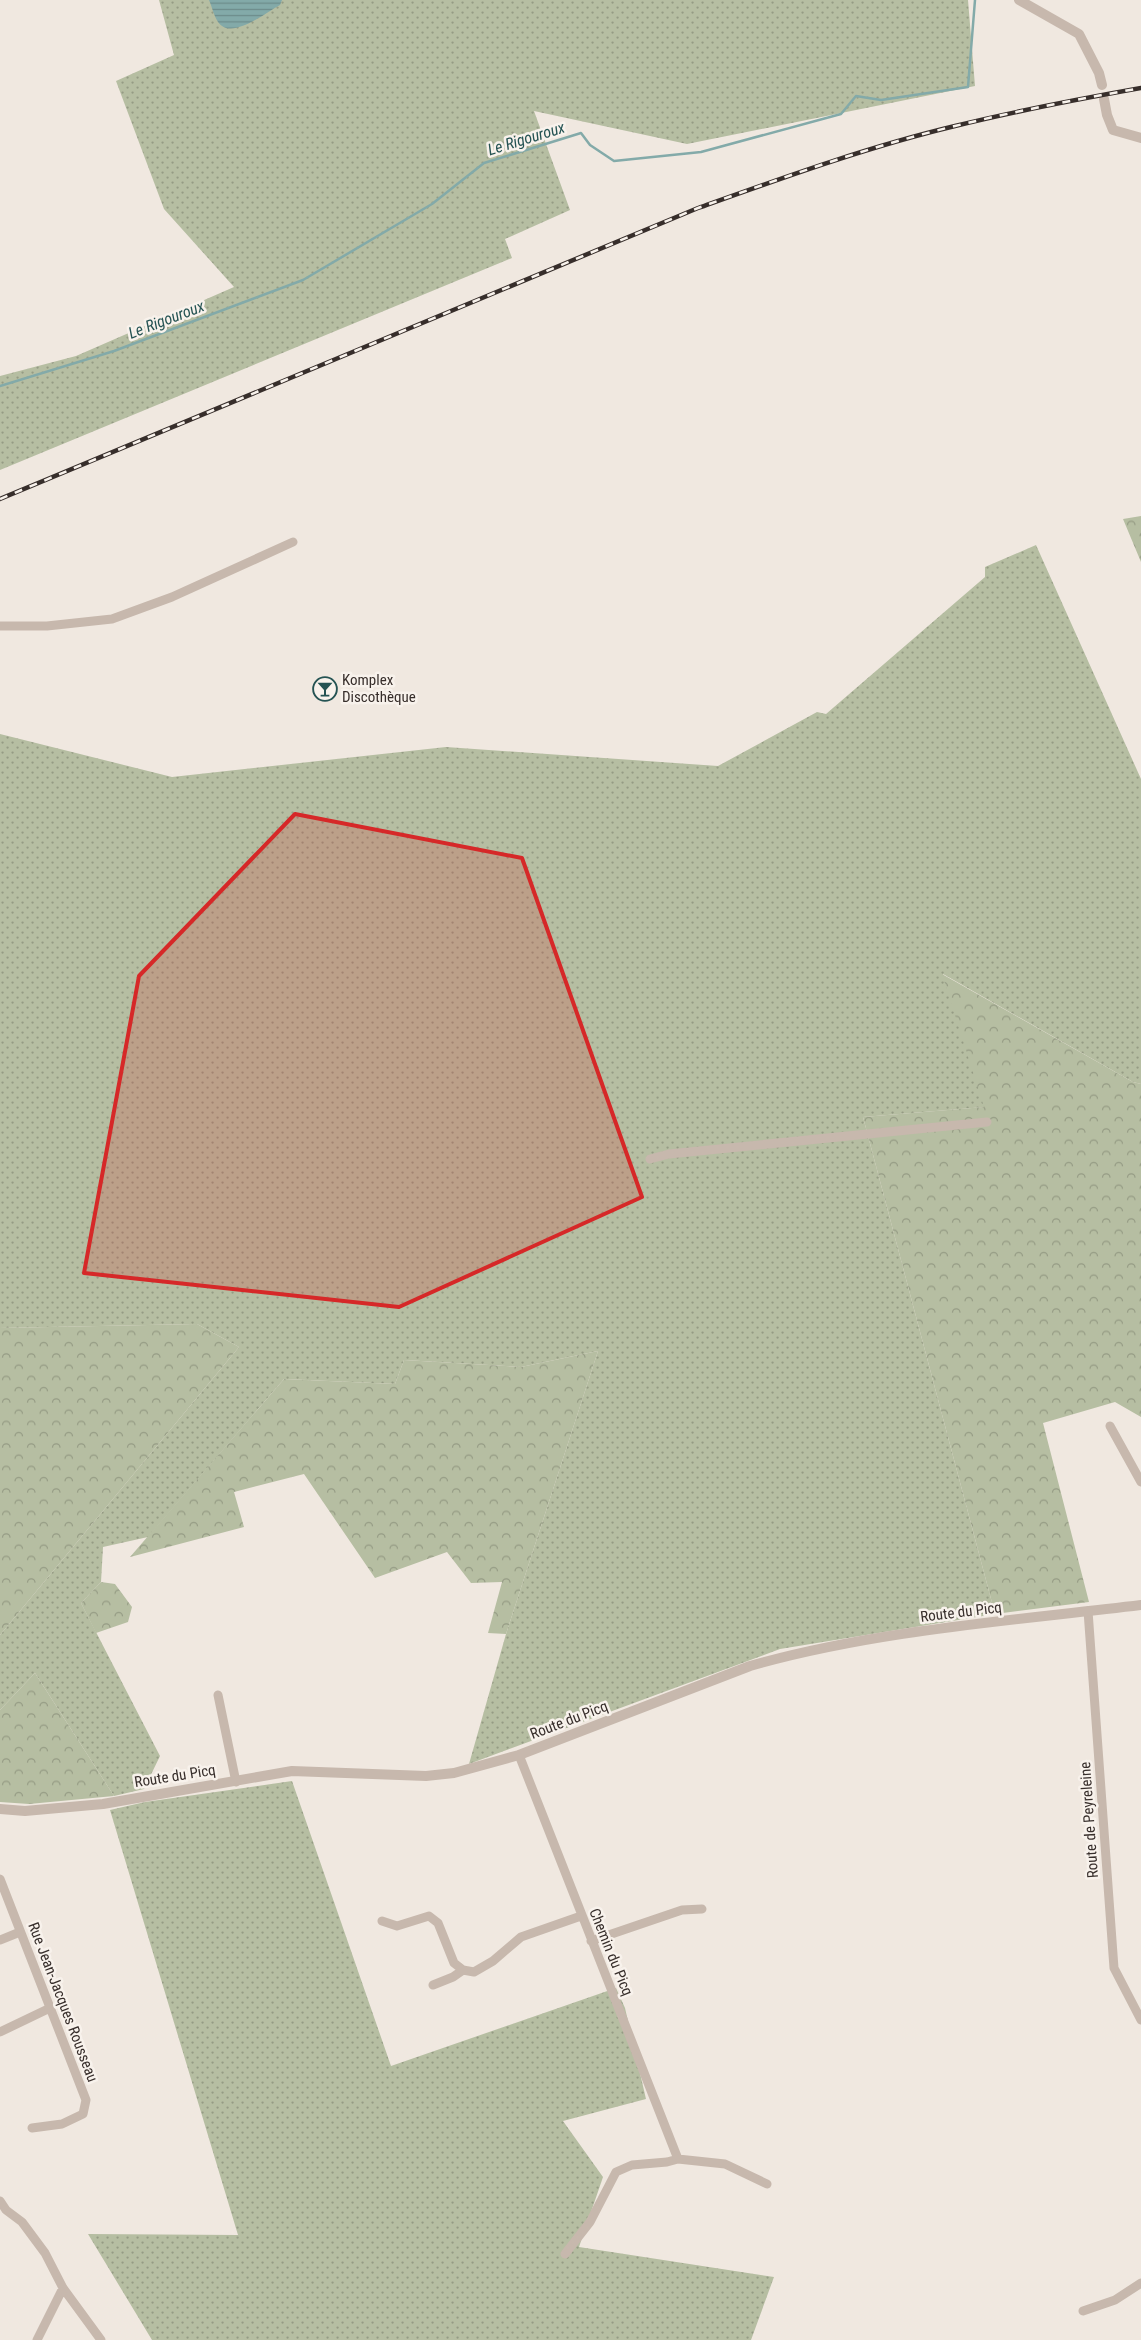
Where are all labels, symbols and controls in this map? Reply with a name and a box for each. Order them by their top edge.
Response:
water label: Le Rigouroux [485,118,567,159]
water label: Le Rigouroux [126,296,207,343]
place label: Komplex Discothèque [342,671,416,706]
bar icon: Komplex Discothèque [312,676,338,702]
street label: Route du Picq [919,1598,1003,1626]
street label: Route du Picq [528,1697,610,1743]
street label: Route du Picq [133,1761,217,1791]
street label: Route de Peyreleine [1076,1761,1102,1879]
street label: Chemin du Picq [585,1906,637,1998]
street label: Rue Jean-Jacques Rousseau [24,1920,102,2084]

